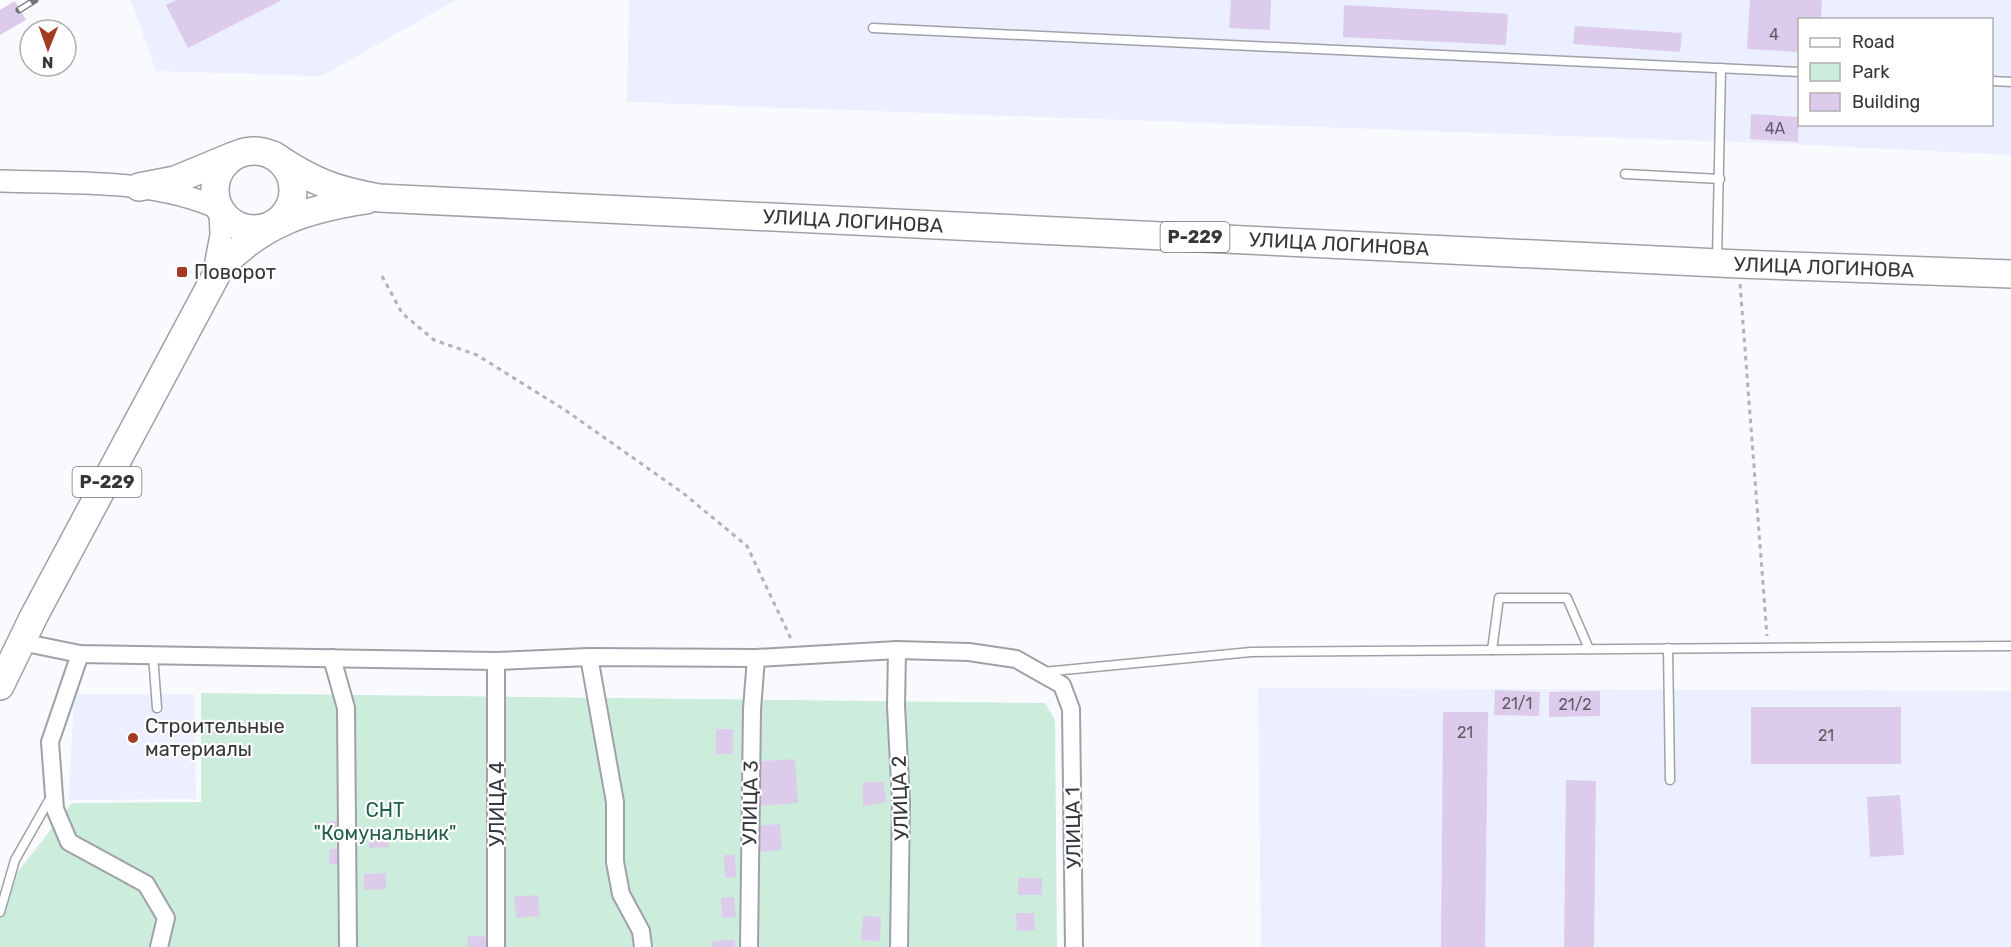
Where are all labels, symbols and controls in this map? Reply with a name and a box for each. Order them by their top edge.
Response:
north arrow [18,18,78,78]
legend [1798,18,1993,126]
house number: 4 [1769,25,1779,44]
text: Road [1852,31,1895,53]
text: N [42,53,54,72]
text: Park [1852,61,1890,83]
text: Building [1852,91,1920,113]
house number: 4А [1765,119,1786,138]
street label: УЛИЦА ЛОГИНОВА [762,204,944,238]
road number: Р-229 [1160,222,1230,252]
street label: УЛИЦА ЛОГИНОВА [1248,227,1430,261]
street label: УЛИЦА ЛОГИНОВА [1733,252,1915,282]
place label: Поворот [194,260,276,284]
marker: Поворот [175,265,189,279]
road number: Р-229 [72,467,142,497]
house number: 21/1 [1502,694,1532,713]
house number: 21/2 [1558,695,1592,714]
place label: Строительные материалы [145,714,285,761]
house number: 21 [1457,723,1473,742]
house number: 21 [1818,726,1834,745]
marker: Строительные материалы [126,731,140,745]
street label: УЛИЦА 2 [887,755,913,841]
street label: УЛИЦА 3 [737,760,763,846]
street label: УЛИЦА 4 [485,761,509,847]
street label: УЛИЦА 1 [1060,787,1086,869]
park label: СНТ "Комунальник" [313,798,457,845]

